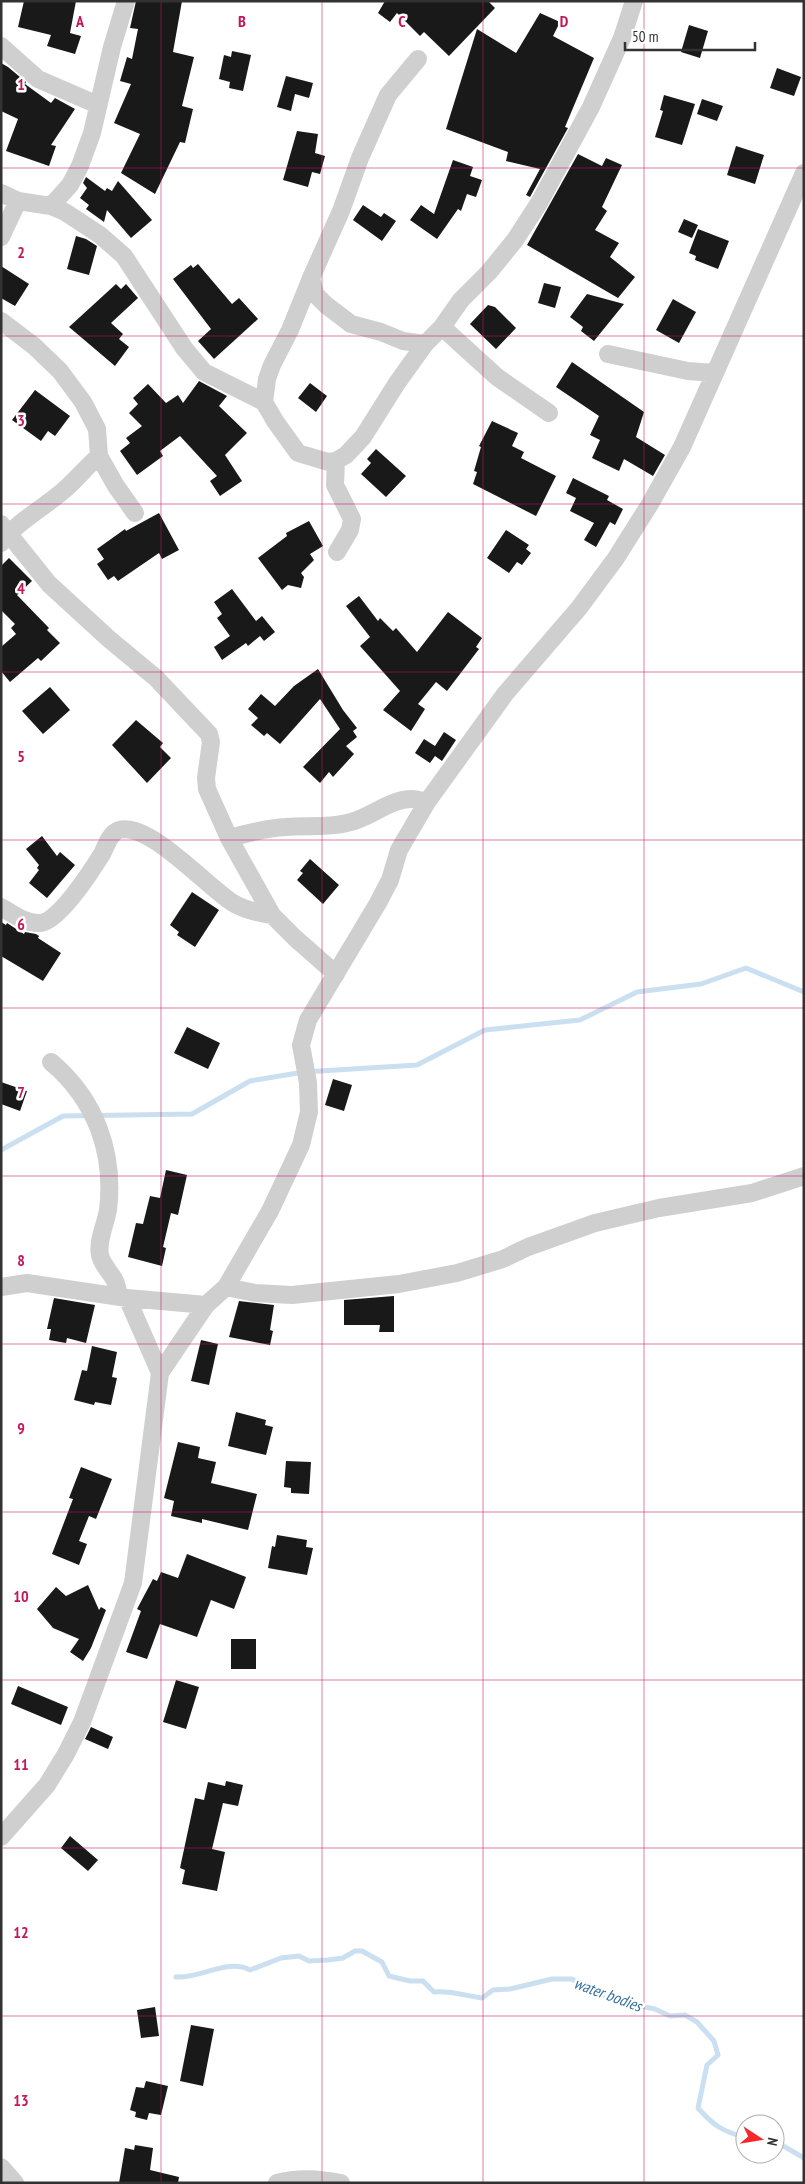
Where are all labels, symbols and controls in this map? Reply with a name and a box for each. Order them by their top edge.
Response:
text: A [75,11,85,31]
text: B [238,11,246,31]
text: C [398,11,406,31]
text: D [560,11,569,31]
scale bar [625,20,755,52]
text: 50 m [632,27,658,46]
text: 1 [17,74,25,94]
text: 2 [17,242,25,262]
text: 3 [17,410,25,430]
text: 4 [17,578,25,598]
text: 5 [17,746,25,766]
text: 6 [17,914,25,934]
text: 7 [17,1082,25,1102]
text: 8 [17,1250,25,1270]
text: 9 [17,1418,25,1438]
text: 10 [13,1586,29,1606]
text: 11 [13,1754,29,1774]
text: 12 [13,1922,29,1942]
water label: water bodies [571,1972,646,2016]
text: 13 [13,2090,29,2110]
north arrow [735,2114,785,2164]
text: N [763,2136,782,2147]

